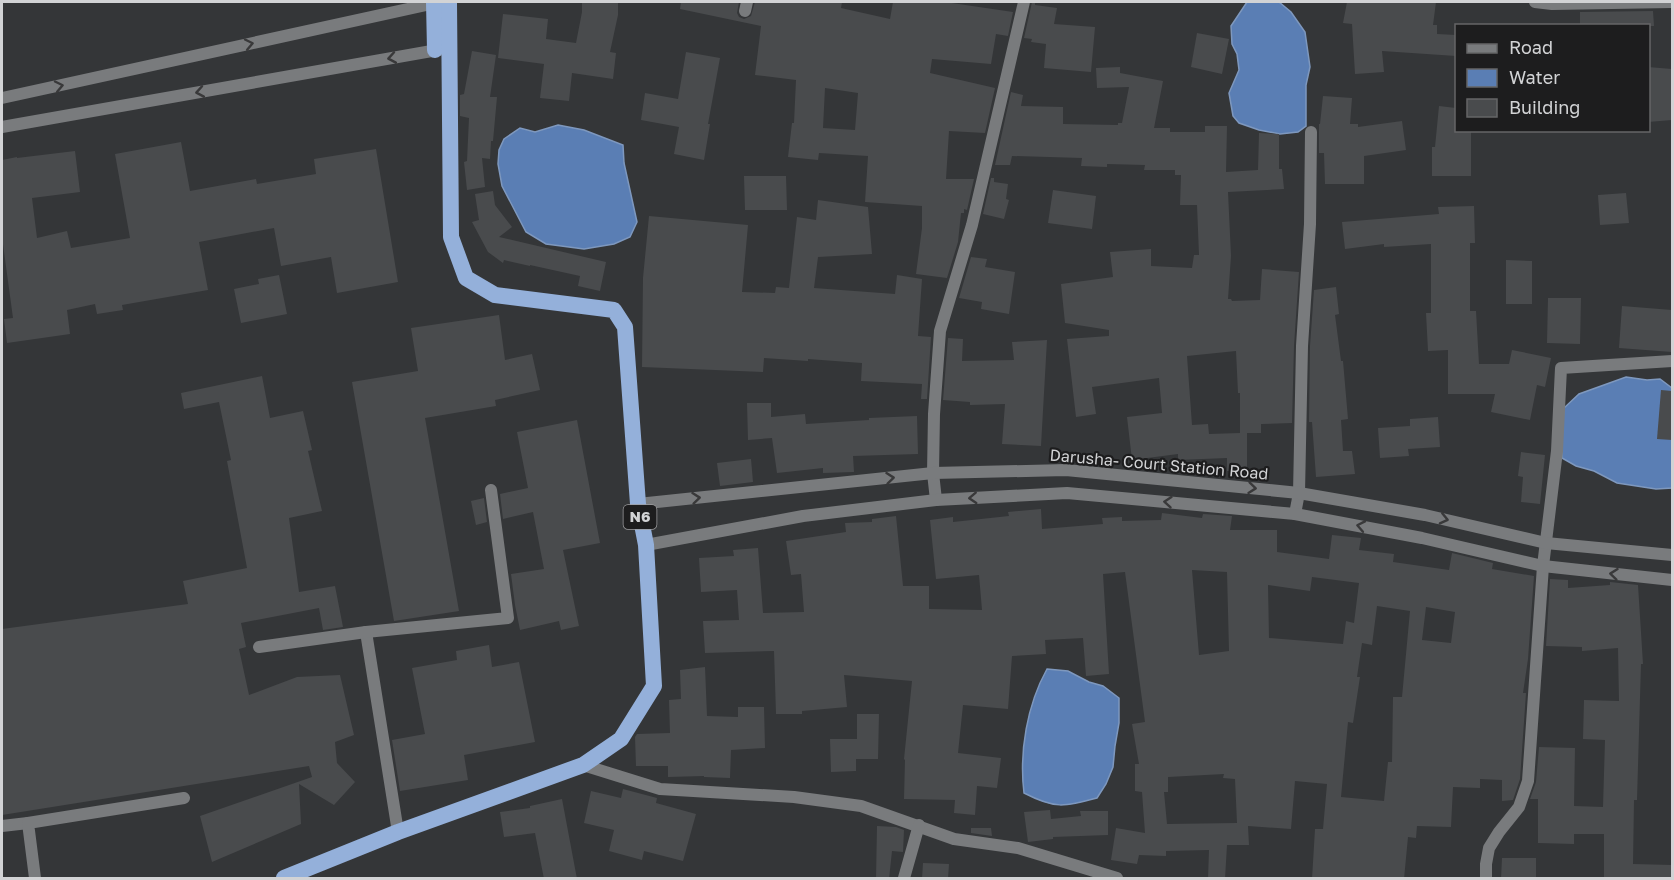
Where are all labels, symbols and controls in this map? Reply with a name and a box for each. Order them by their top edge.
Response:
legend [1455,24,1650,132]
text: Road [1509,36,1553,58]
one-way arrow [244,38,254,51]
one-way arrow [387,51,397,64]
text: Water [1509,66,1560,88]
one-way arrow [53,80,63,93]
one-way arrow [195,85,205,97]
text: Building [1509,96,1580,118]
street label: Darusha- Court Station Road [1049,444,1269,484]
one-way arrow [885,472,894,484]
one-way arrow [1247,481,1256,494]
one-way arrow [969,491,978,504]
one-way arrow [691,492,701,505]
one-way arrow [1163,496,1172,509]
road number: N6 [624,505,656,529]
one-way arrow [1439,512,1449,525]
one-way arrow [1356,520,1366,533]
one-way arrow [1610,568,1619,580]

